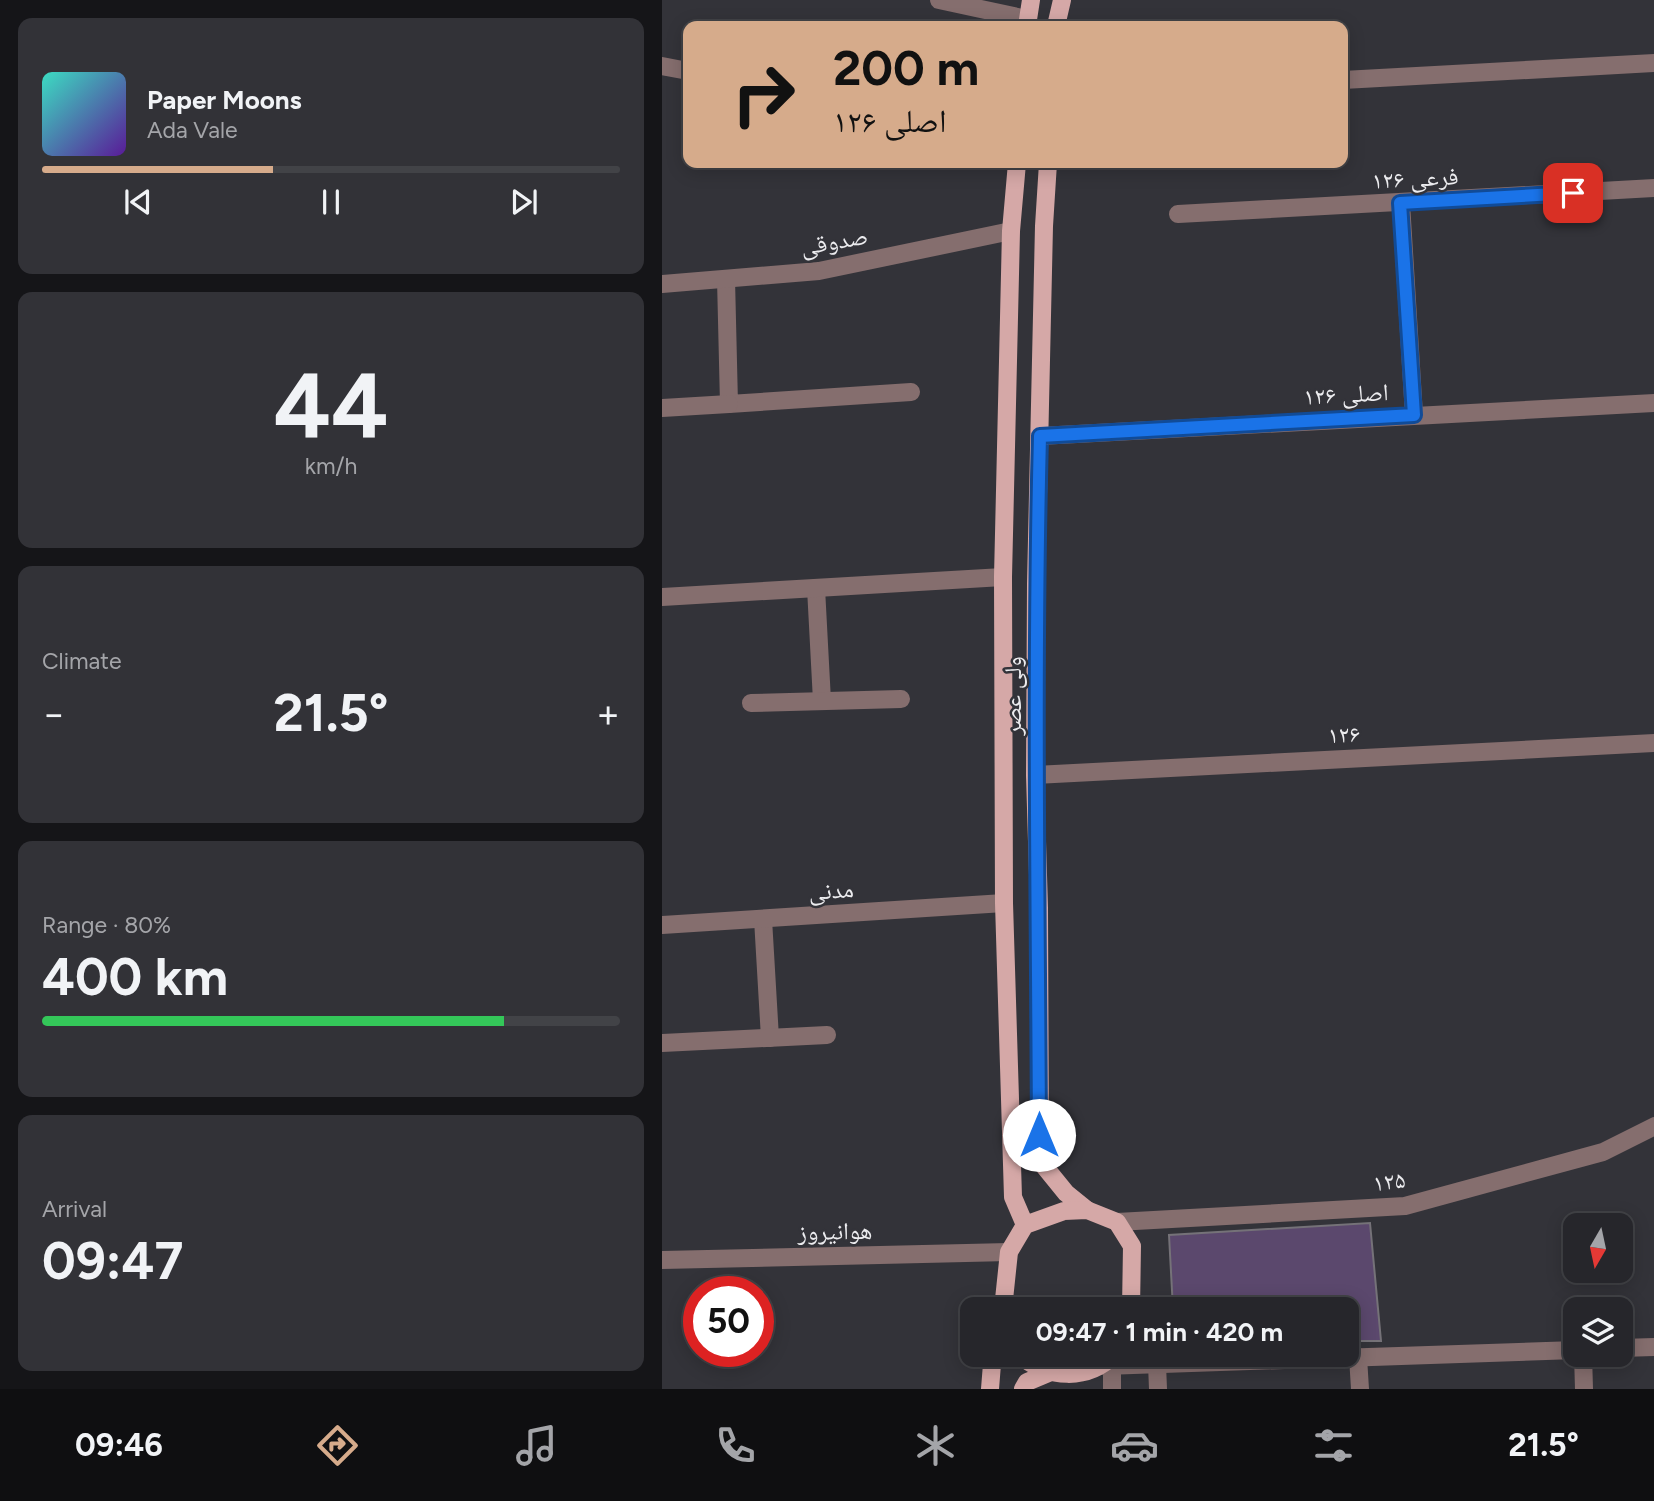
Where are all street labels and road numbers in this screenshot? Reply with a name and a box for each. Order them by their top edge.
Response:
street label: ۱۲۶ فرعی [1371,161,1459,195]
street label: صدوقی [798,221,870,261]
street label: ۱۲۶ اصلی [1303,377,1389,411]
street label: ولی عصر [998,656,1027,737]
street label: ۱۲۶ [1327,719,1361,749]
street label: مدنی [807,874,855,906]
street label: ۱۲۵ [1371,1165,1407,1197]
street label: هوانیروز [796,1216,873,1246]

